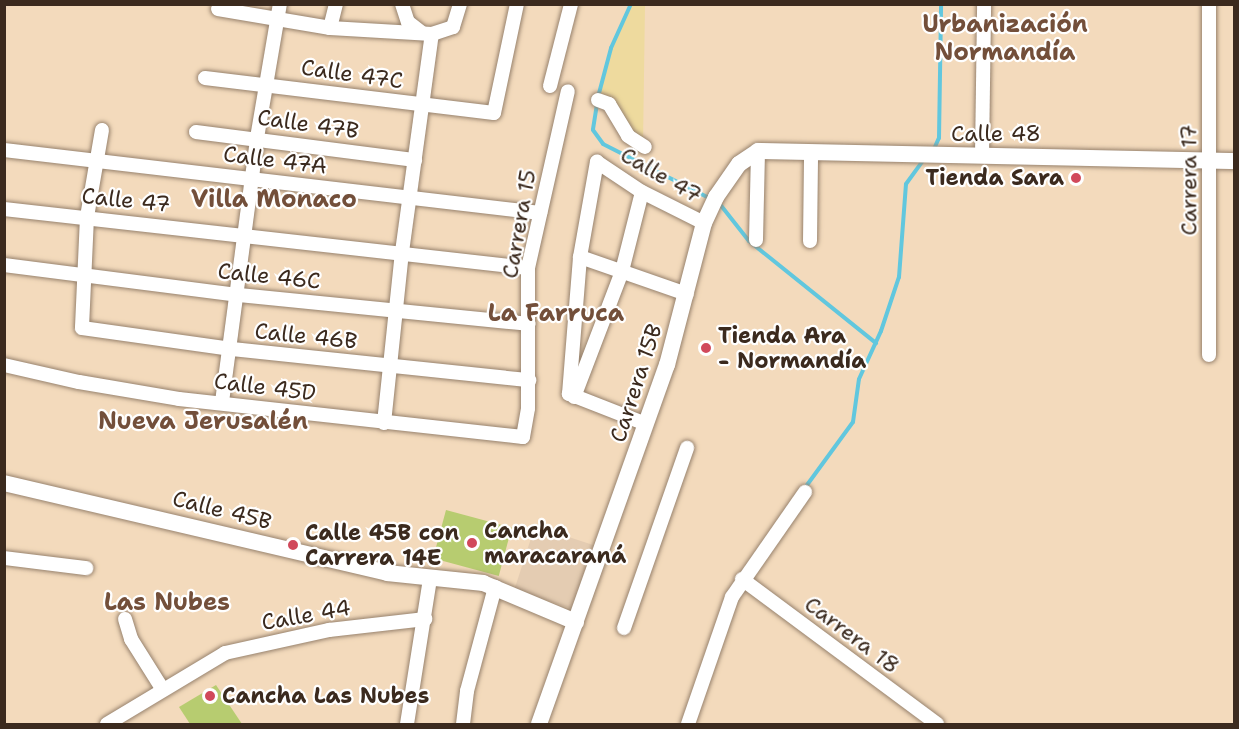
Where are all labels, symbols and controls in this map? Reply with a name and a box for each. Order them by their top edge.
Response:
district label: Urbanización Normandía [922,11,1088,67]
street label: Calle 47C [299,54,405,94]
street label: Calle 47B [256,104,360,144]
street label: Calle 48 [951,121,1041,147]
street label: Carrera 17 [1176,124,1202,236]
street label: Calle 47A [222,141,328,179]
street label: Calle 47 [616,141,706,209]
place label: Tienda Sara [925,165,1064,191]
street label: Carrera 15 [496,168,542,280]
marker: Tienda Sara [1069,171,1083,185]
street label: Calle 47 [80,182,172,218]
district label: Villa Monaco [191,186,357,214]
street label: Calle 46C [216,257,322,295]
district label: La Farruca [488,300,624,328]
street label: Calle 46B [253,317,359,355]
street label: Carrera 15B [604,320,668,446]
place label: Tienda Ara - Normandía [718,322,866,374]
marker: Tienda Ara - Normandía [699,341,713,355]
street label: Calle 45D [213,368,317,406]
district label: Nueva Jerusalén [98,408,308,436]
street label: Calle 45B [170,485,274,535]
place label: Cancha maracaraná [484,517,626,568]
place label: Calle 45B con Carrera 14E [305,519,459,570]
marker: Cancha maracaraná [465,536,479,550]
marker: Calle 45B con Carrera 14E [286,538,300,552]
district label: Las Nubes [104,589,230,617]
street label: Carrera 18 [799,591,905,679]
street label: Calle 44 [259,594,353,636]
place label: Cancha Las Nubes [222,683,429,709]
marker: Cancha Las Nubes [203,689,217,703]

